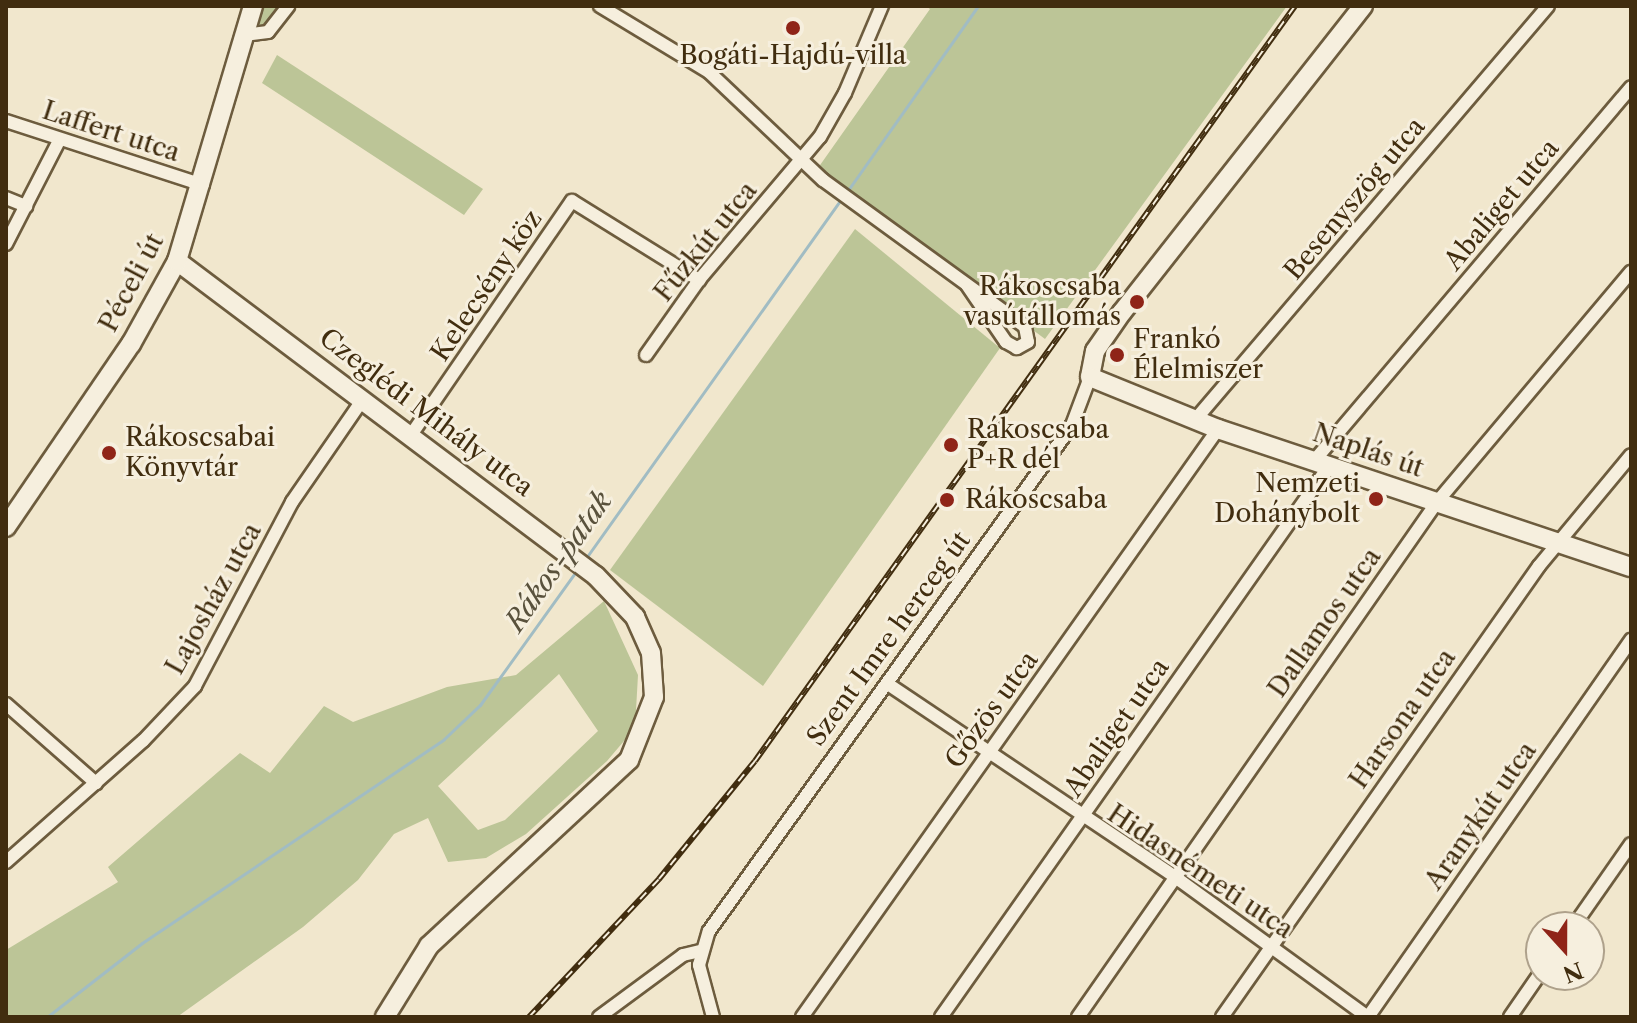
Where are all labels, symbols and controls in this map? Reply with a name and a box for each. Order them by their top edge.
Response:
marker: Bogáti-Hajdú-villa [784,19,802,37]
place label: Bogáti-Hajdú-villa [679,40,907,72]
street label: Laffert utca [38,95,184,169]
street label: Besenyszög utca [1278,112,1432,286]
street label: Abaliget utca [1438,133,1566,277]
street label: Fűzkút utca [648,176,764,308]
street label: Kelecsény köz [425,204,549,368]
street label: Péceli út [93,229,171,337]
place label: Rákoscsaba vasútállomás [963,271,1121,332]
marker: Rákoscsaba vasútállomás [1128,293,1146,311]
street label: Czeglédi Mihály utca [313,322,539,504]
place label: Frankó Élelmiszer [1133,324,1263,386]
marker: Frankó Élelmiszer [1108,346,1126,364]
place label: Rákoscsaba P+R dél [967,414,1109,476]
street label: Naplás út [1309,418,1427,484]
place label: Rákoscsabai Könyvtár [125,422,275,484]
marker: Rákoscsaba P+R dél [942,436,960,454]
marker: Rákoscsabai Könyvtár [100,444,118,462]
place label: Nemzeti Dohánybolt [1214,468,1360,530]
place label: Rákoscsaba [965,484,1107,516]
water label: Rákos-patak [498,485,618,637]
marker: Rákoscsaba [936,489,958,511]
marker: Nemzeti Dohánybolt [1367,490,1385,508]
street label: Lajosház utca [160,518,268,680]
street label: Szent Imre herceg út [801,526,977,752]
street label: Dallamos utca [1262,542,1388,704]
street label: Harsona utca [1343,643,1463,795]
street label: Gőzös utca [939,645,1045,775]
street label: Abaliget utca [1058,653,1176,803]
street label: Aranykút utca [1419,736,1543,896]
street label: Hidasnémeti utca [1101,798,1299,946]
north arrow [1525,911,1605,991]
text: N [1559,956,1587,988]

